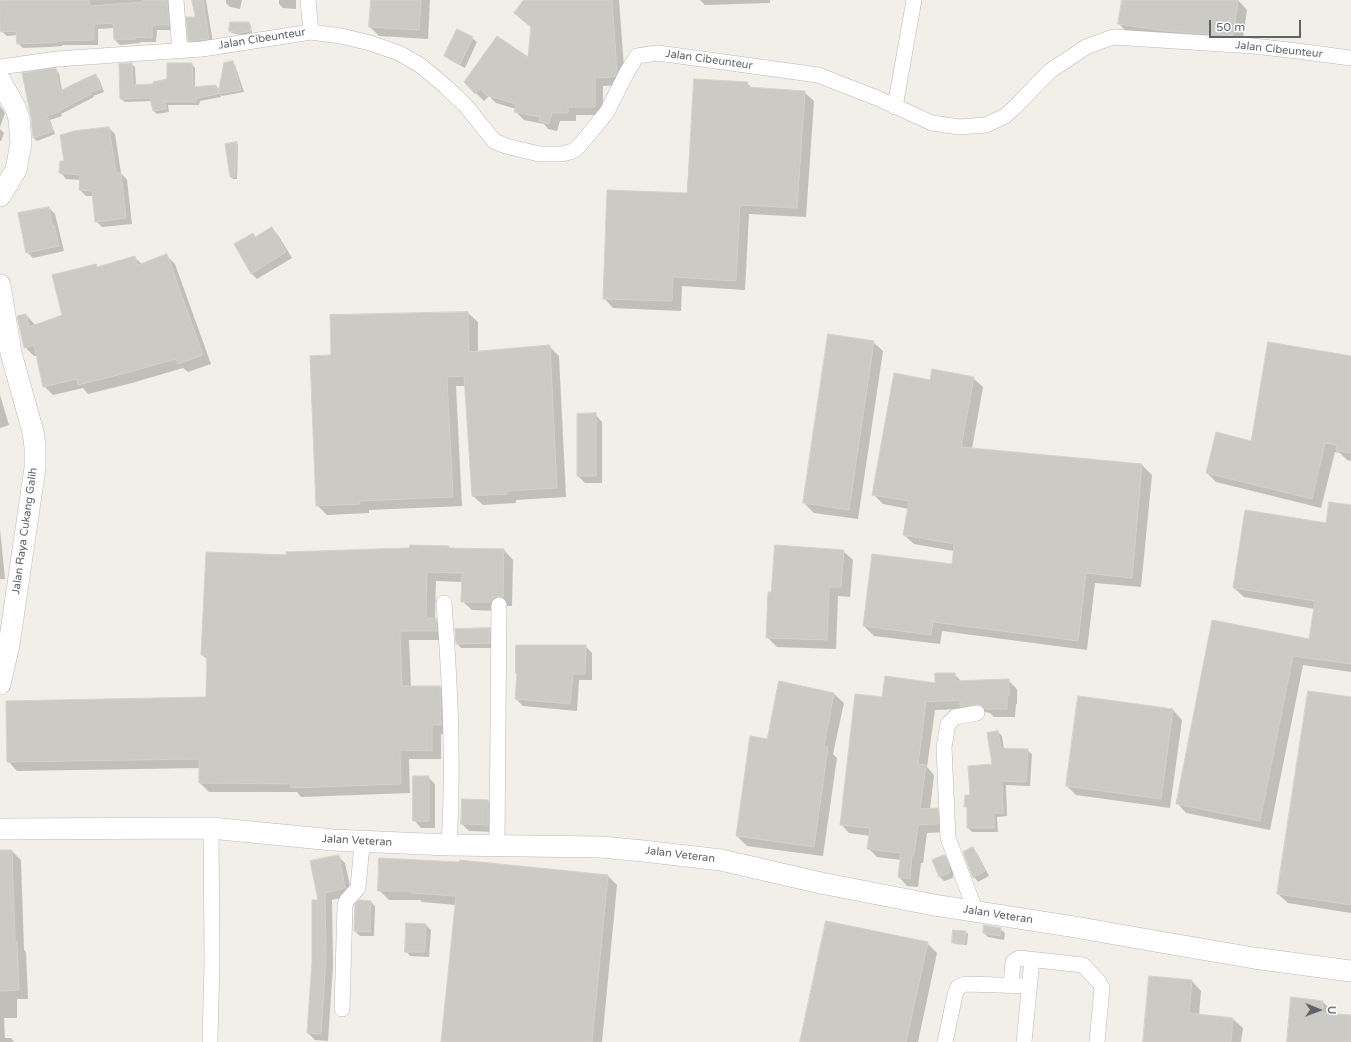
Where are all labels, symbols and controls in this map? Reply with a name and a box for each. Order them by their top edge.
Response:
scale bar [1211,12,1303,38]
text: 50 m [1216,20,1245,34]
street label: Jalan Cibeunteur [218,26,306,52]
street label: Jalan Cibeunteur [1235,39,1323,61]
street label: Jalan Cibeunteur [665,47,753,73]
street label: Jalan Raya Cukang Galih [10,467,40,595]
street label: Jalan Veteran [321,833,393,849]
street label: Jalan Veteran [644,844,716,866]
street label: Jalan Veteran [962,903,1034,927]
north arrow [1299,990,1339,1030]
text: U [1325,1006,1338,1015]

